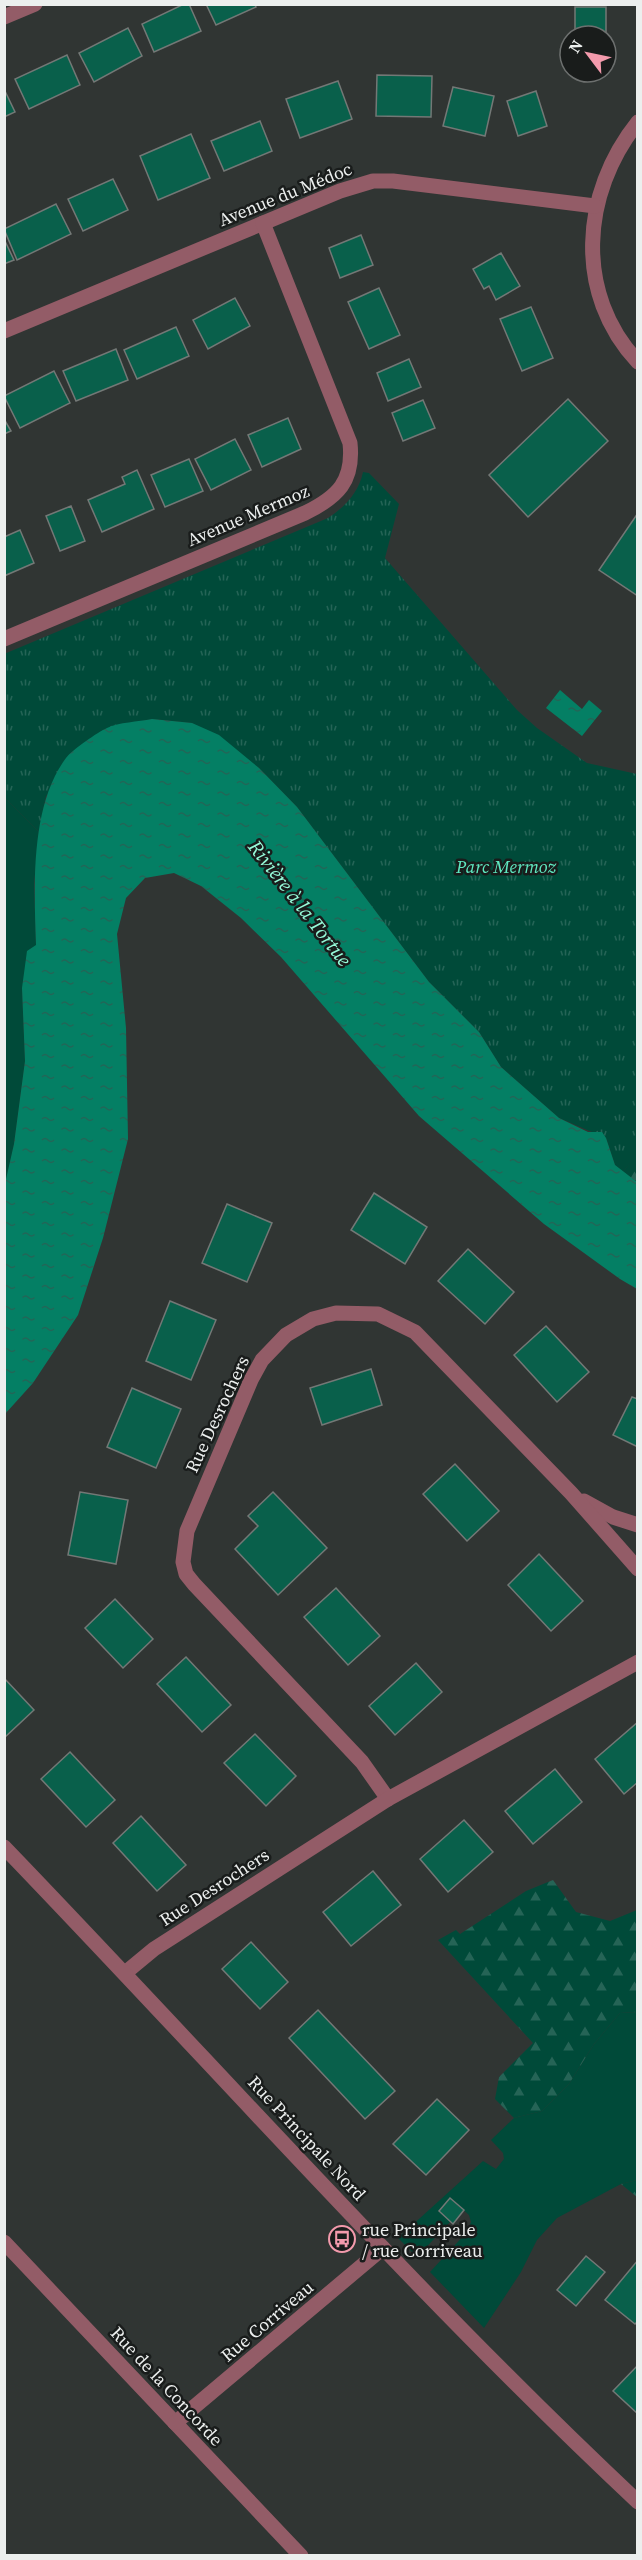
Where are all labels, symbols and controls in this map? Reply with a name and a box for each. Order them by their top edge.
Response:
north arrow [558,24,618,84]
text: N [563,35,588,57]
street label: Avenue du Médoc [215,156,356,232]
street label: Avenue Mermoz [183,478,313,552]
water label: Rivière à la Tortue [241,833,358,972]
park label: Parc Mermoz [455,854,557,879]
street label: Rue Desrochers [179,1351,255,1476]
street label: Rue Desrochers [154,1842,274,1932]
street label: Rue Principale Nord [242,2070,372,2206]
place label: rue Principale / rue Corriveau [362,2217,482,2263]
bus stop icon: rue Principale / rue Corriveau [327,2224,357,2254]
street label: Rue Corriveau [215,2275,319,2367]
street label: Rue de la Concorde [105,2321,229,2451]

